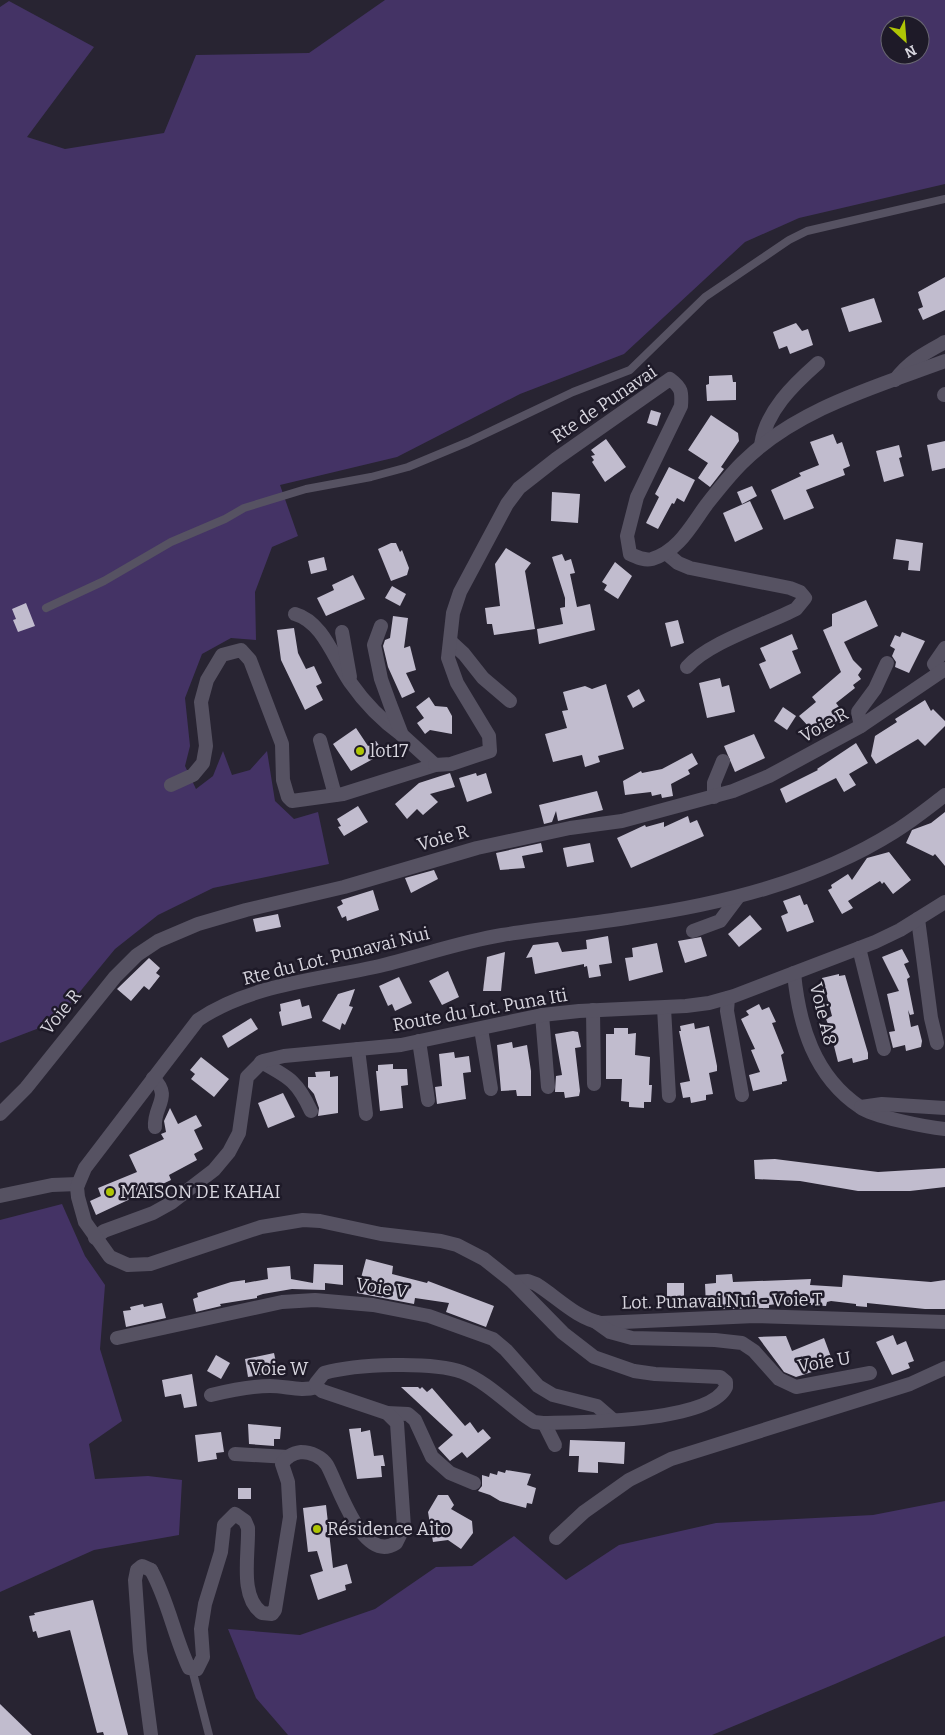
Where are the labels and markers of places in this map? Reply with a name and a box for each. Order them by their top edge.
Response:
place label: lot17 [370,740,408,762]
marker: lot17 [354,745,366,757]
place label: MAISON DE KAHAI [120,1181,281,1203]
marker: MAISON DE KAHAI [104,1186,116,1198]
place label: Résidence Aito [327,1518,451,1540]
marker: Résidence Aito [311,1523,323,1535]

